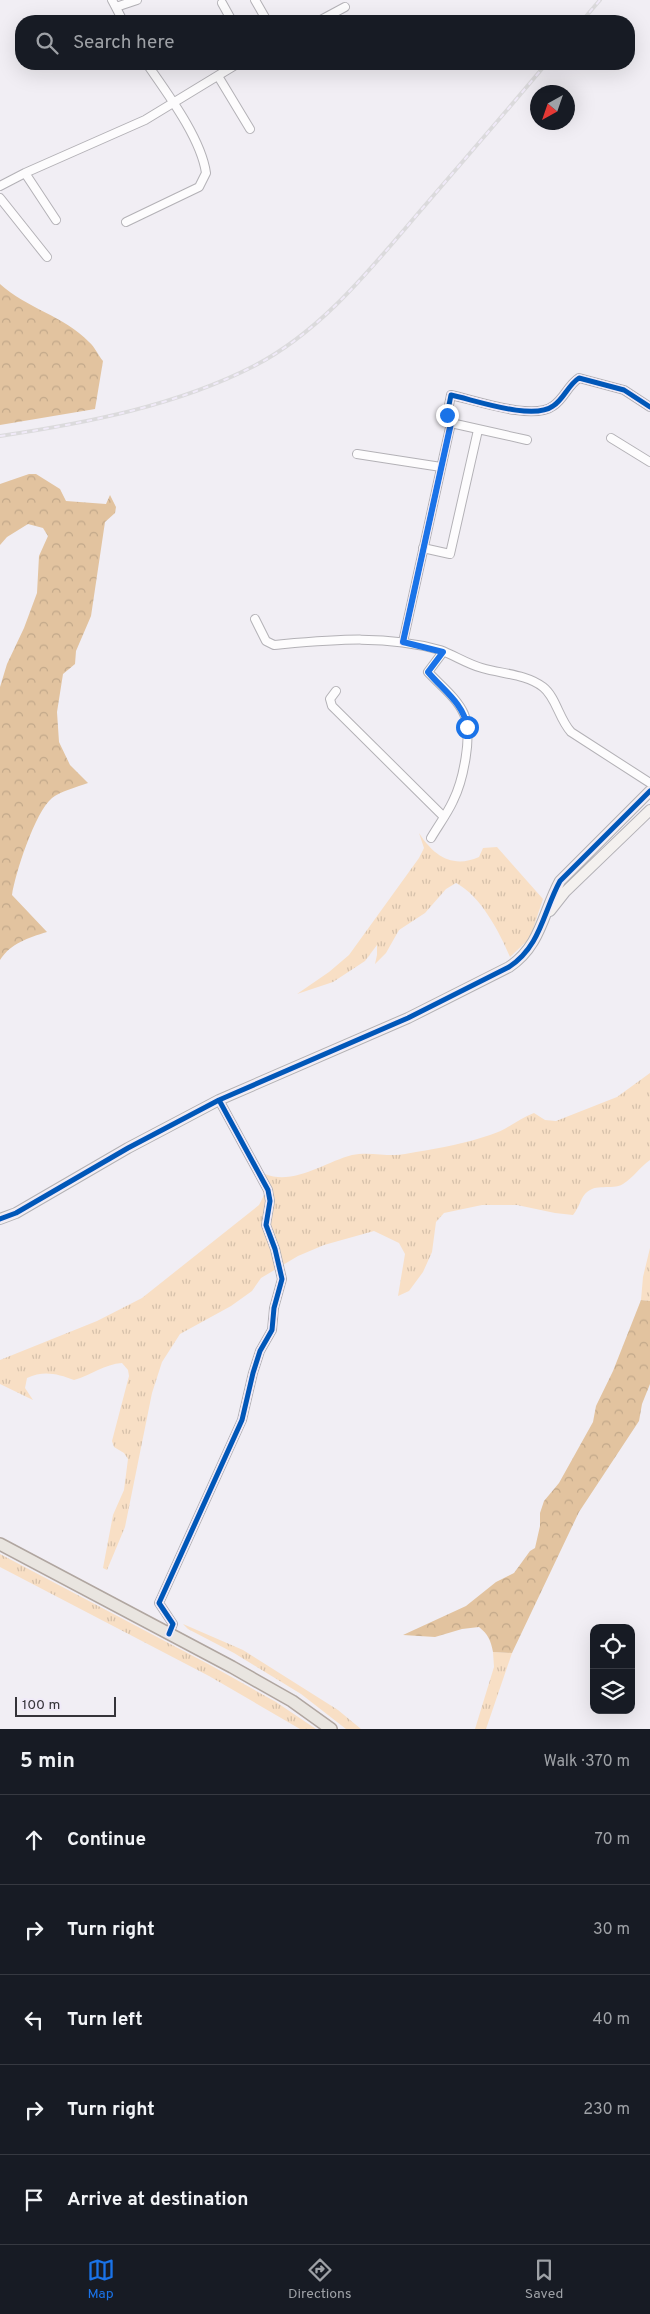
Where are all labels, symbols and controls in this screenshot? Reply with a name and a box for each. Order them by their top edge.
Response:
search box [15,15,635,70]
icon: search [33,29,61,57]
text: Search here [73,31,175,55]
north arrow [530,85,575,130]
route end [436,404,459,427]
route start [456,716,479,739]
map controls [590,1624,635,1714]
button: locate [590,1624,635,1669]
button: layers [590,1669,635,1714]
scale bar [15,1694,116,1717]
text: 100 m [22,1697,60,1714]
text: 5 min [20,1748,75,1775]
text: Walk · 370 m [543,1752,630,1772]
icon: ahead [20,1826,48,1854]
text: Continue [67,1828,146,1852]
text: 70 m [595,1830,630,1850]
icon: right [20,1916,48,1944]
text: Turn right [67,1918,155,1942]
text: 30 m [593,1920,630,1940]
icon: left [20,2006,48,2034]
text: Turn left [67,2008,143,2032]
text: 40 m [592,2010,630,2030]
icon: right [20,2096,48,2124]
text: Turn right [67,2098,155,2122]
text: 230 m [583,2100,630,2120]
icon: arrive [20,2186,48,2214]
text: Arrive at destination [67,2188,248,2212]
tab: Map [87,2256,115,2303]
tab: Directions [288,2256,352,2303]
tab: Saved [525,2256,563,2303]

